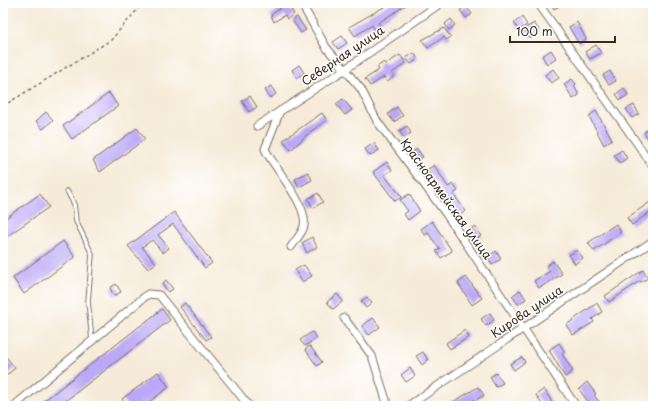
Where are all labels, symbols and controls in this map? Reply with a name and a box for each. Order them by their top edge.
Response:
scale bar [510,18,615,44]
street label: Северная улица [297,20,388,90]
text: 100 m [516,22,553,40]
street label: Красноармейская улица [397,134,497,263]
street label: Кирова улица [487,280,566,342]

